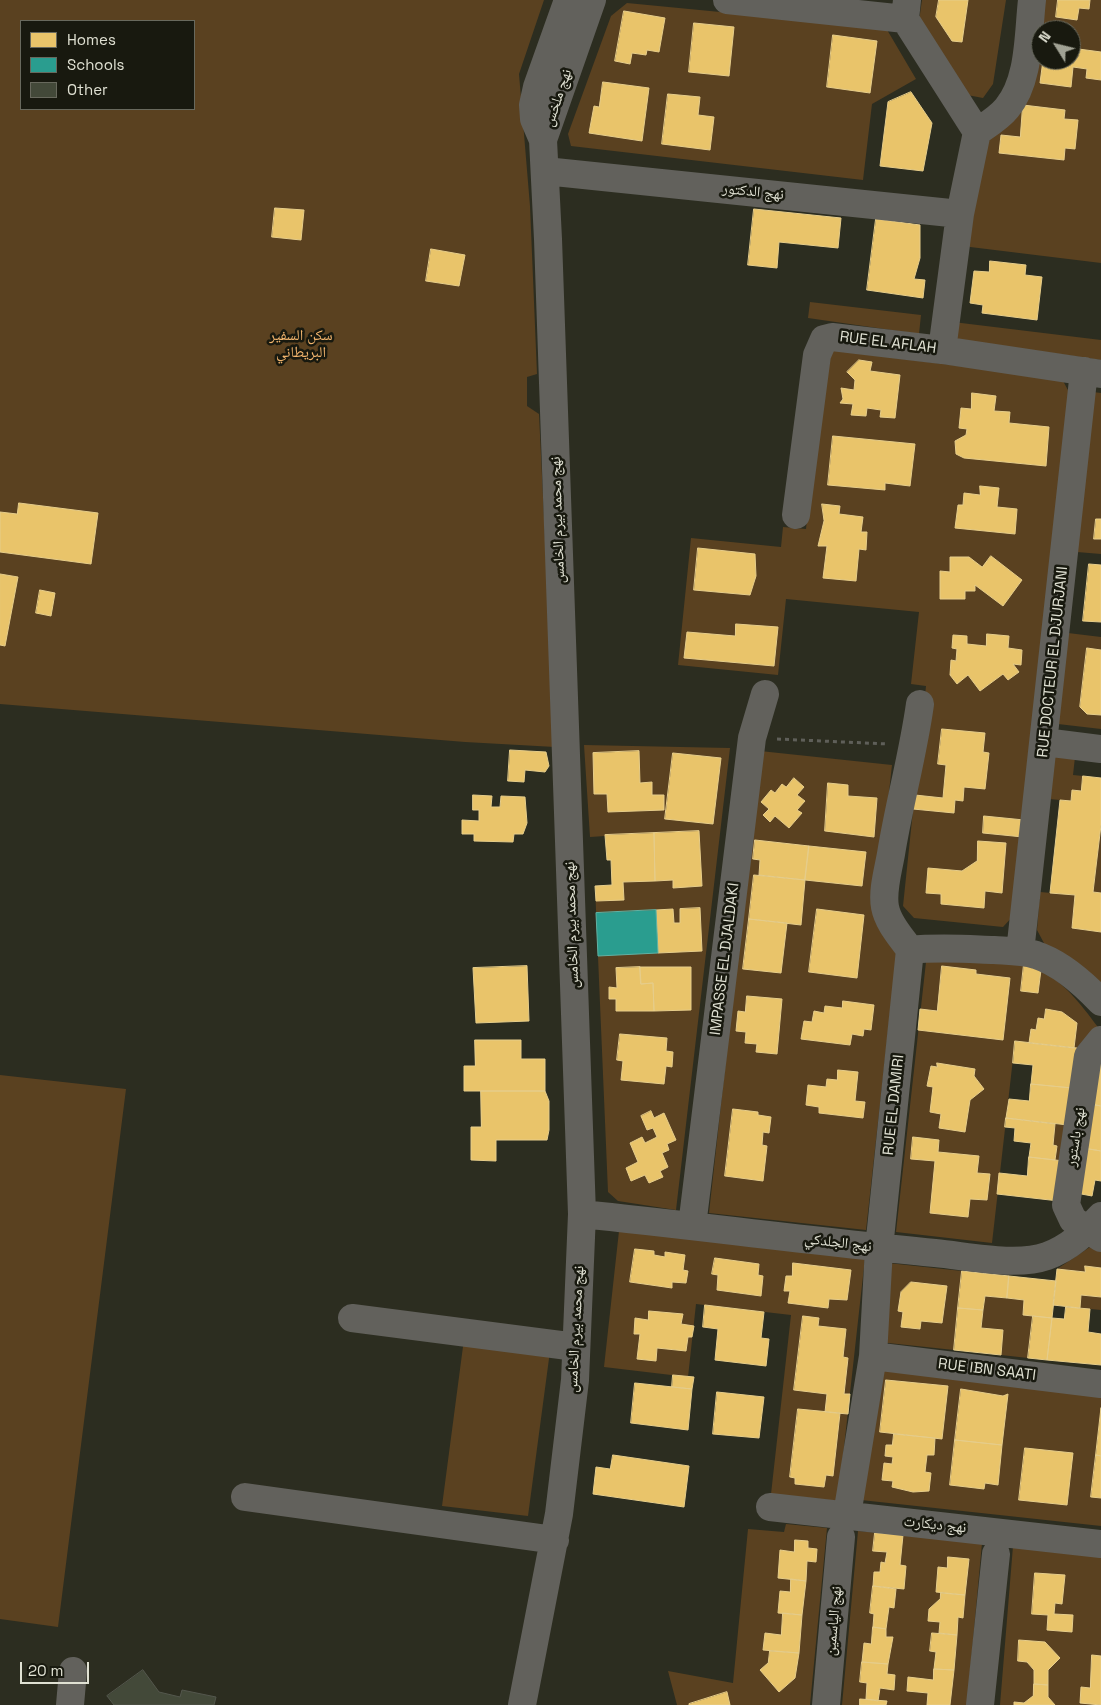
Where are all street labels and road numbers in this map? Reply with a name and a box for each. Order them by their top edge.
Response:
street label: نهج ملخس [540,67,576,129]
street label: نهج الدكتور [721,180,785,204]
street label: RUE EL AFLAH [839,328,937,358]
street label: نهج محمد بيرم الخامس [547,456,569,584]
street label: RUE DOCTEUR EL DJURJANI [1034,566,1072,758]
street label: نهج محمد بيرم الخامس [561,861,583,989]
street label: IMPASSE EL DJALDAKI [707,882,743,1036]
street label: RUE EL DAMIRI [880,1054,908,1156]
street label: نهج باستور [1062,1106,1090,1168]
street label: نهج الجلدكي [803,1230,873,1256]
street label: نهج محمد بيرم الخامس [564,1265,588,1393]
street label: RUE IBN SAATI [937,1355,1037,1385]
street label: نهج ديكارت [903,1513,967,1537]
street label: نهج الياسمين [822,1585,846,1657]

